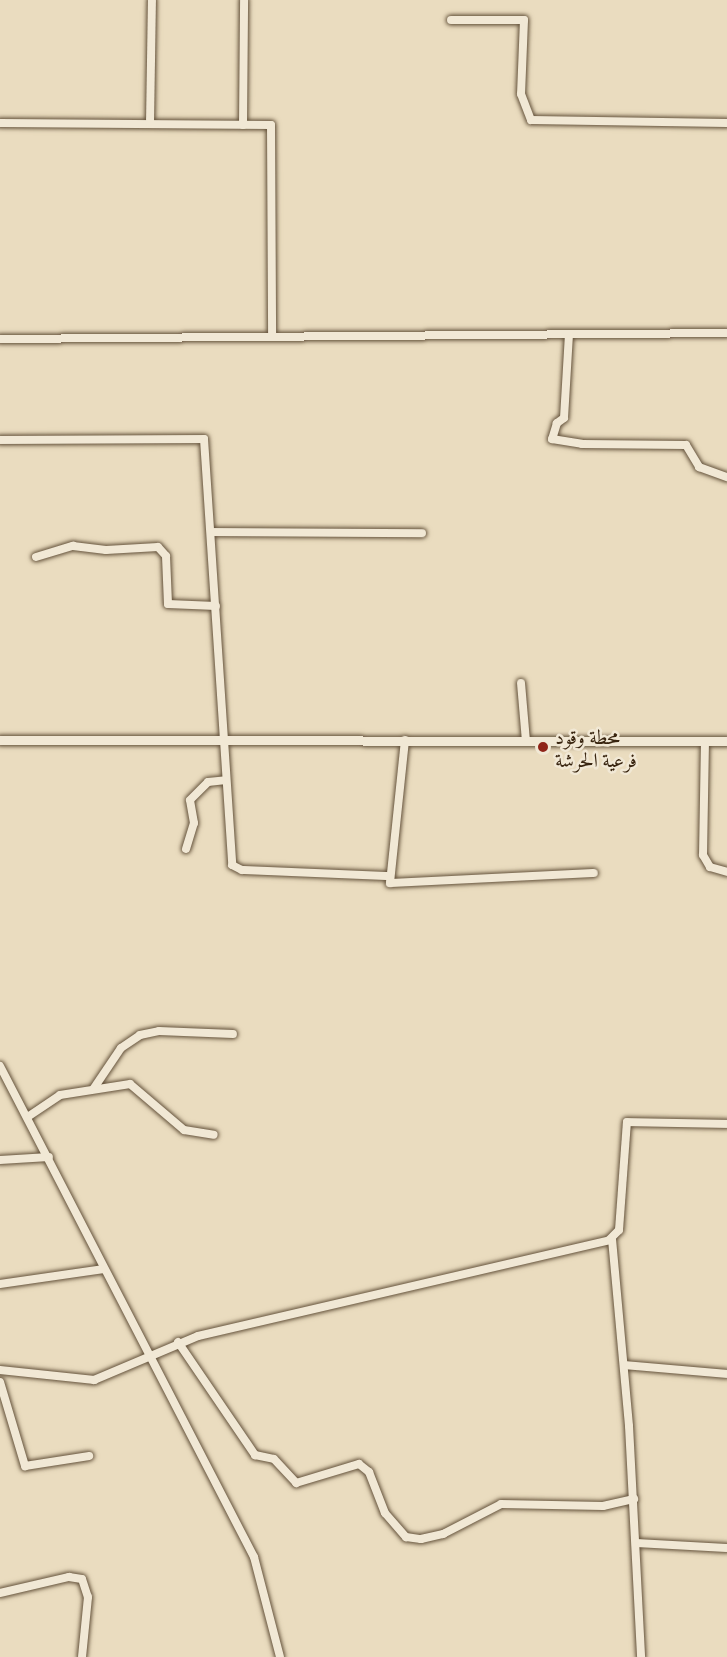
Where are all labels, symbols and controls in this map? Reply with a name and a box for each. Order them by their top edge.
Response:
place label: محطة وقود فرعية الحرشة [555,724,637,771]
marker: محطة وقود فرعية الحرشة [536,740,550,754]

